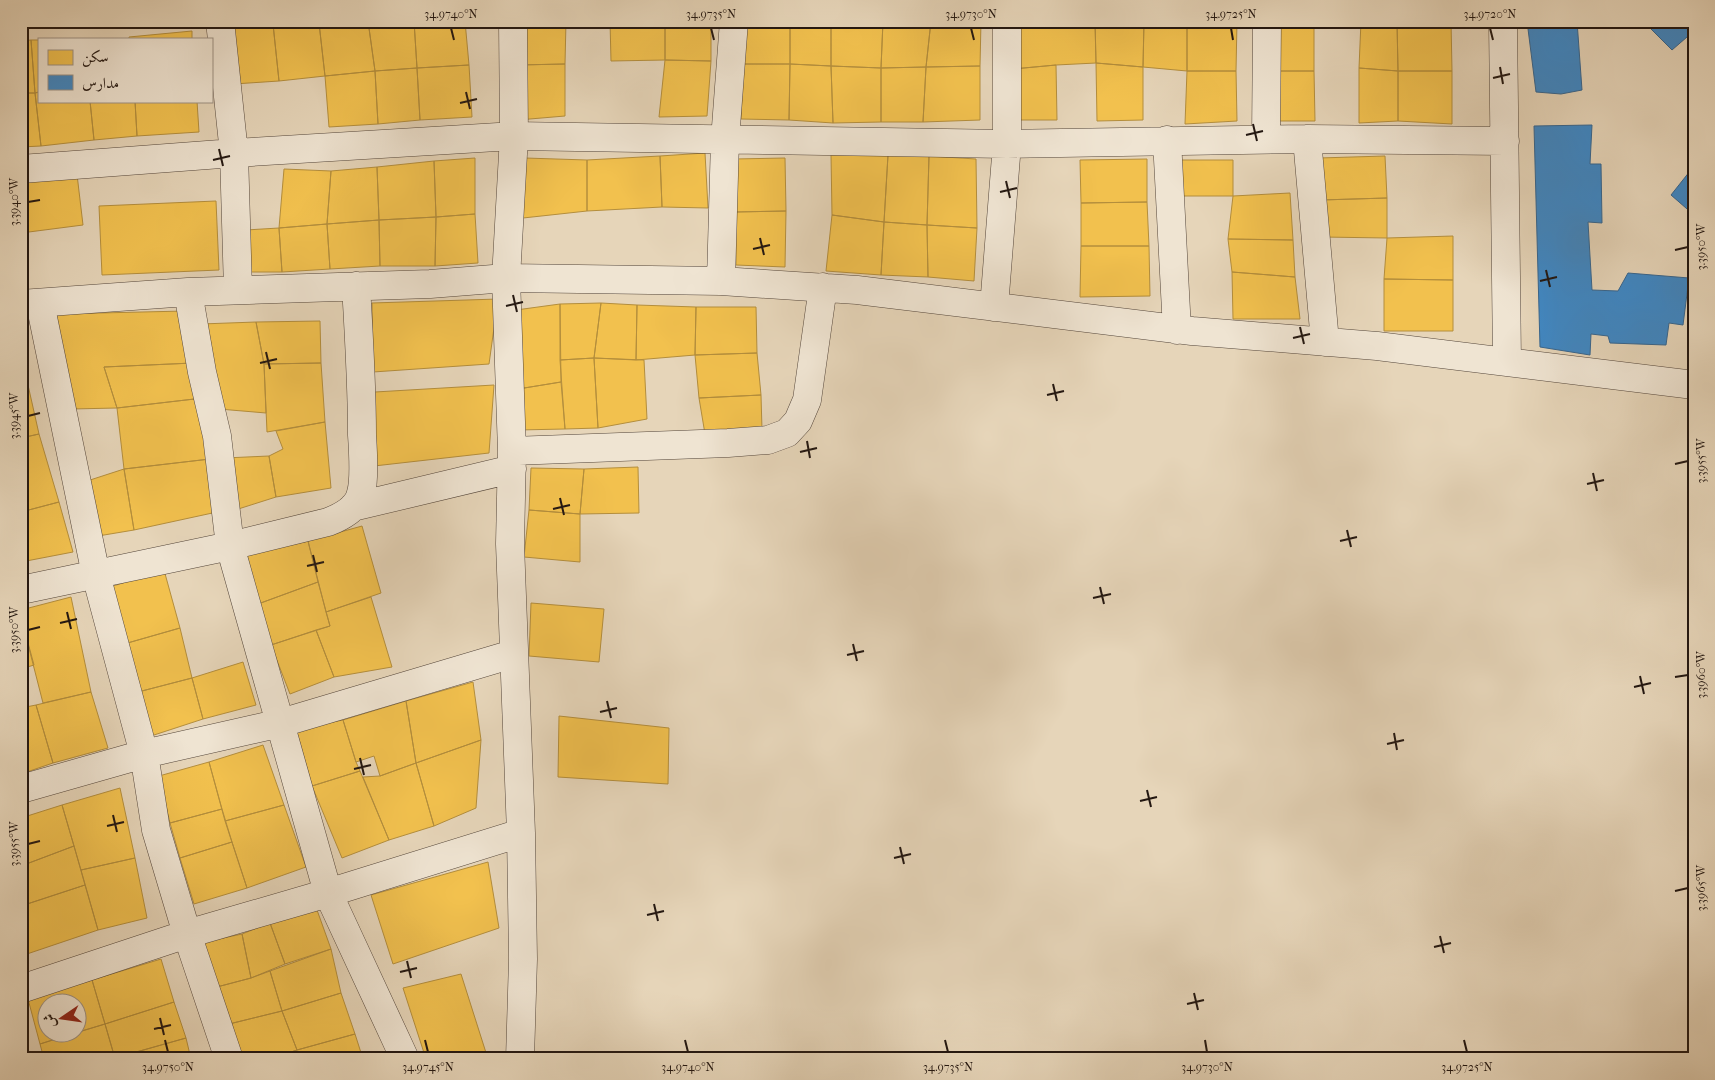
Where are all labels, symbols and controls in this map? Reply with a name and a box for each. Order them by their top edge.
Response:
text: 34.9740°N [424,7,478,21]
text: 34.9735°N [686,7,736,21]
text: 34.9730°N [945,7,997,21]
text: 34.9725°N [1205,7,1257,21]
text: 34.9720°N [1464,7,1516,21]
legend [38,38,212,102]
text: سكن [82,48,109,67]
text: مدارس [82,74,119,92]
text: 3.3940°W [7,177,21,226]
text: 3.3950°W [1694,223,1708,270]
text: 3.3945°W [7,392,21,439]
text: 3.3955°W [1694,437,1708,483]
text: 3.3950°W [7,606,21,653]
text: 3.3960°W [1694,650,1708,699]
text: 3.3955°W [7,820,21,866]
text: 3.3965°W [1694,864,1708,911]
north arrow [38,992,88,1042]
text: ش [40,1012,60,1029]
text: 34.9750°N [142,1060,194,1074]
text: 34.9745°N [402,1060,454,1074]
text: 34.9740°N [661,1060,715,1074]
text: 34.9735°N [923,1060,973,1074]
text: 34.9730°N [1181,1060,1233,1074]
text: 34.9725°N [1441,1060,1493,1074]

